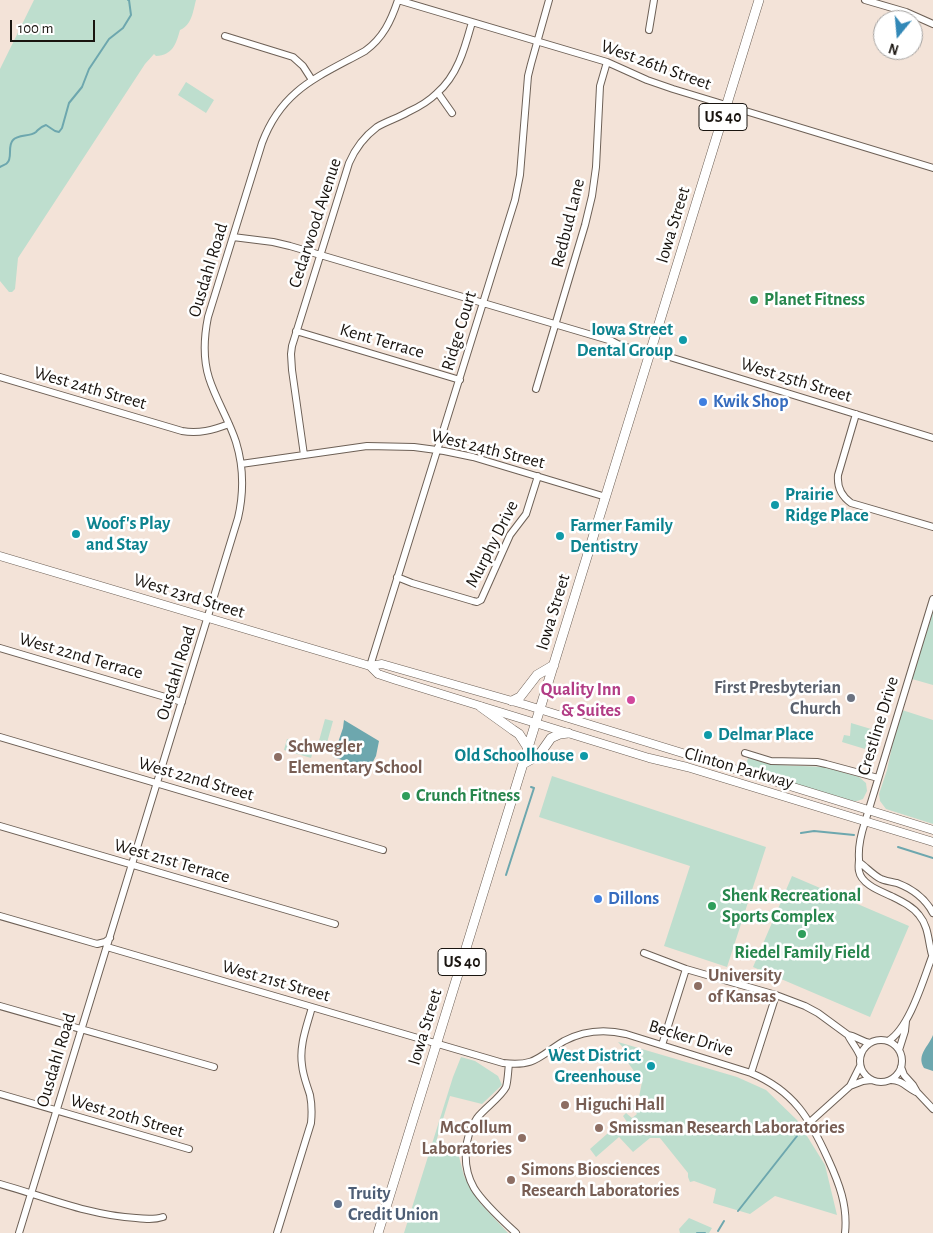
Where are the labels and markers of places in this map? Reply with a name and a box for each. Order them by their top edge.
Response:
place label: Planet Fitness [764,289,865,311]
marker: Planet Fitness [748,294,760,306]
place label: Iowa Street Dental Group [577,319,673,362]
marker: Iowa Street Dental Group [677,334,689,346]
place label: Kwik Shop [713,391,789,413]
marker: Kwik Shop [697,396,709,408]
place label: Prairie Ridge Place [785,484,869,526]
marker: Prairie Ridge Place [769,499,781,511]
place label: Woof's Play and Stay [86,513,170,556]
place label: Farmer Family Dentistry [570,515,673,558]
marker: Woof's Play and Stay [70,528,82,540]
marker: Farmer Family Dentistry [554,530,566,542]
place label: First Presbyterian Church [714,677,841,720]
place label: Quality Inn & Suites [541,679,621,722]
marker: First Presbyterian Church [845,692,857,704]
marker: Quality Inn & Suites [625,694,637,706]
place label: Delmar Place [718,724,814,746]
marker: Delmar Place [702,729,714,741]
place label: Schwegler Elementary School [288,736,423,779]
place label: Old Schoolhouse [455,745,574,767]
marker: Old Schoolhouse [578,750,590,762]
marker: Schwegler Elementary School [272,751,284,763]
place label: Crunch Fitness [416,785,520,807]
marker: Crunch Fitness [400,790,412,802]
place label: Shenk Recreational Sports Complex [722,885,861,928]
place label: Dillons [608,888,659,910]
marker: Dillons [592,893,604,905]
marker: Shenk Recreational Sports Complex [706,900,718,912]
marker: Riedel Family Field [796,928,808,940]
place label: Riedel Family Field [734,942,870,964]
place label: University of Kansas [708,965,782,1008]
marker: University of Kansas [692,980,704,992]
place label: West District Greenhouse [548,1045,641,1088]
marker: West District Greenhouse [645,1060,657,1072]
place label: Higuchi Hall [575,1094,665,1116]
marker: Higuchi Hall [559,1099,571,1111]
place label: McCollum Laboratories [421,1117,512,1160]
place label: Smissman Research Laboratories [609,1117,845,1139]
marker: Smissman Research Laboratories [593,1122,605,1134]
marker: McCollum Laboratories [516,1132,528,1144]
place label: Simons Biosciences Research Laboratories [521,1159,679,1202]
marker: Simons Biosciences Research Laboratories [505,1174,517,1186]
place label: Truity Credit Union [348,1183,438,1226]
marker: Truity Credit Union [332,1198,344,1210]

